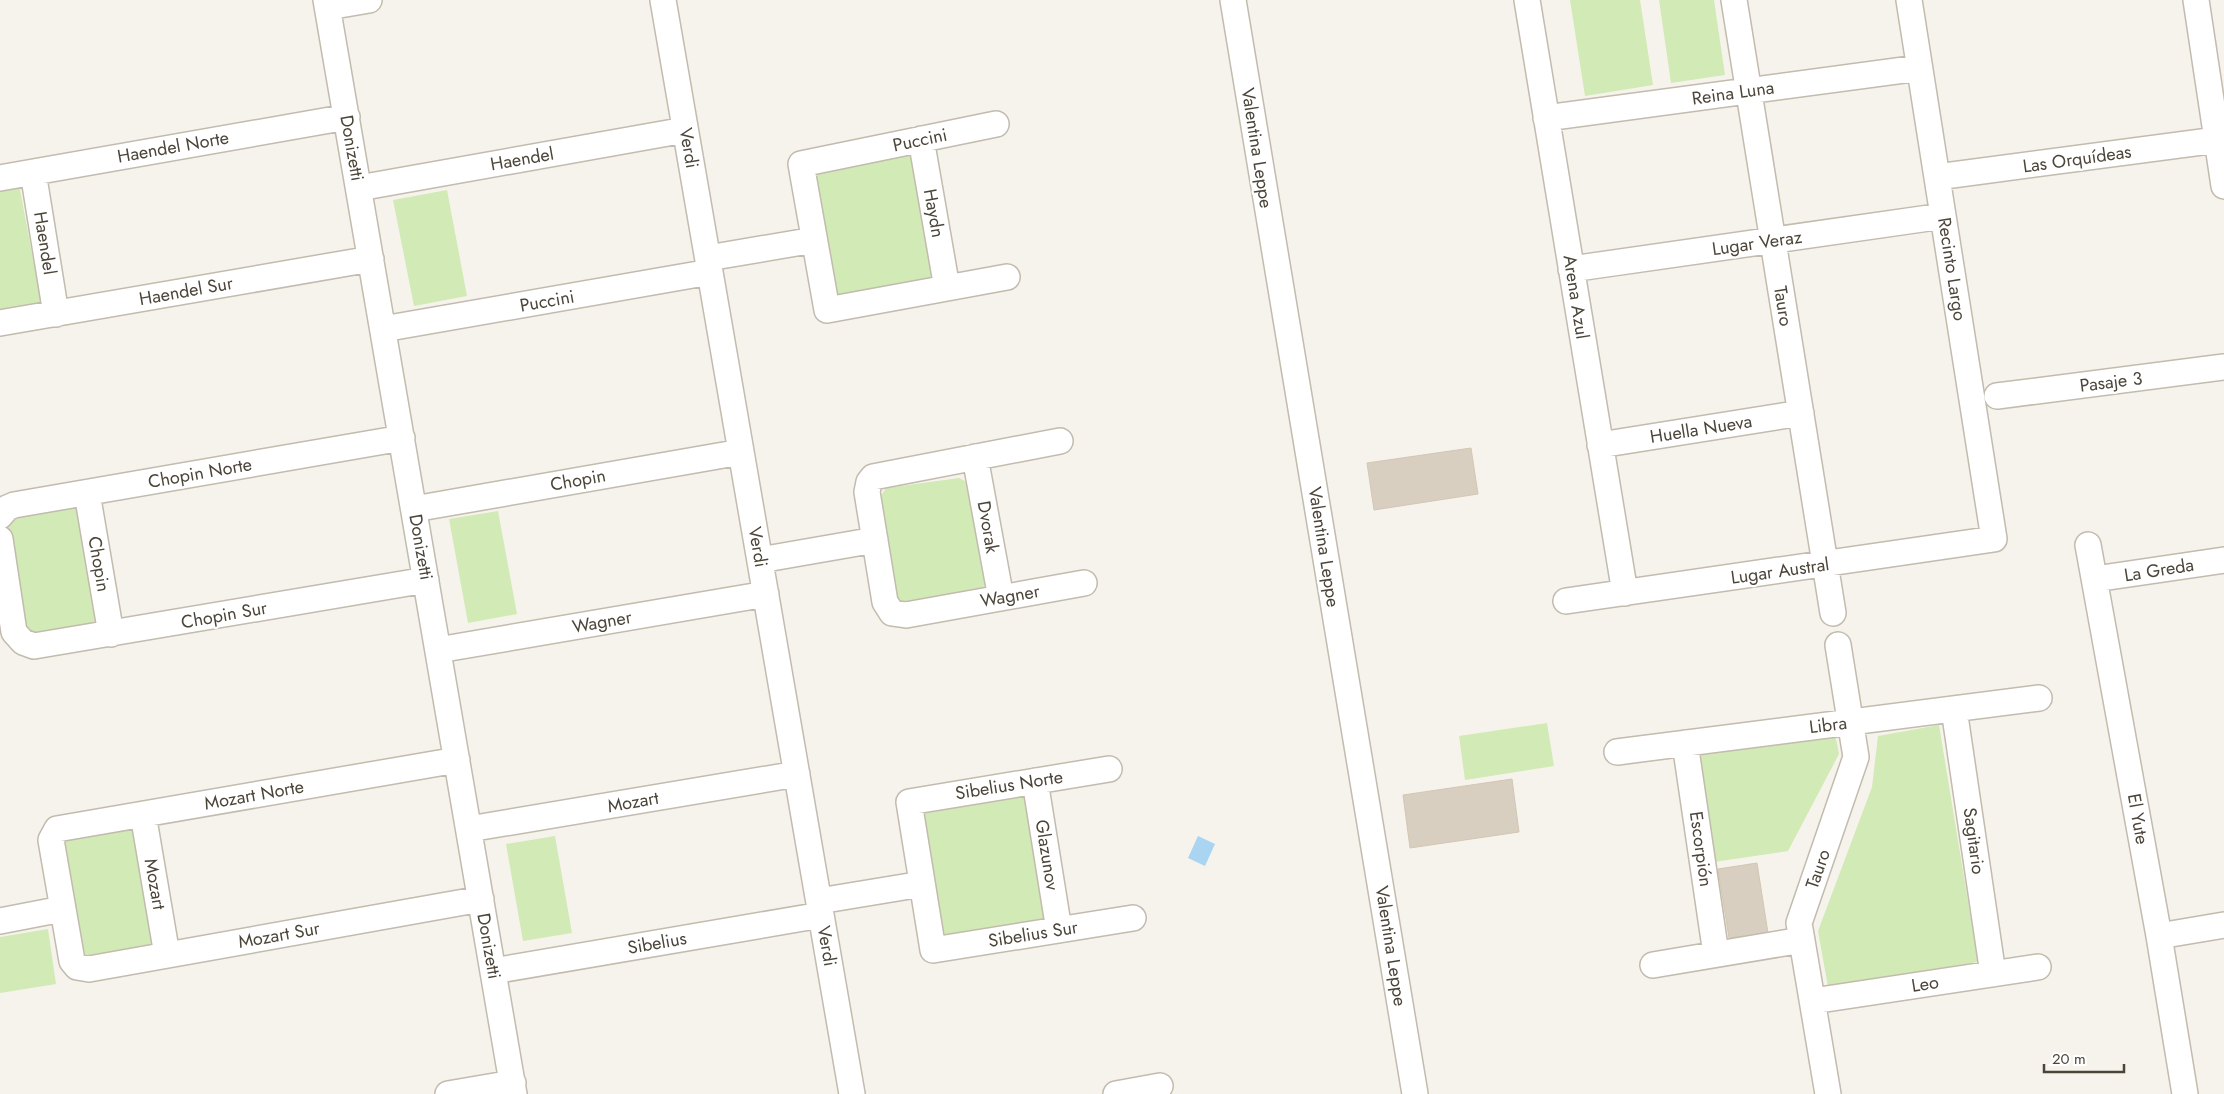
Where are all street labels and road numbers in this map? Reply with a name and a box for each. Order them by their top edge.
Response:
street label: Reina Luna [1690,74,1776,112]
street label: Valentina Leppe [1235,86,1279,210]
street label: Donizetti [333,113,371,183]
street label: Puccini [890,122,950,158]
street label: Haendel Norte [115,124,231,170]
street label: Verdi [673,126,705,170]
street label: Las Orquídeas [2021,139,2133,179]
street label: Haendel [488,141,556,177]
street label: Haydn [917,187,951,239]
street label: Haendel [27,209,63,277]
street label: Recinto Largo [1931,215,1973,323]
street label: Lugar Veraz [1710,224,1804,262]
street label: Arena Azul [1557,253,1595,341]
street label: Haendel Sur [137,270,236,312]
street label: Puccini [518,283,576,319]
street label: Tauro [1767,284,1799,328]
street label: Pasaje 3 [2078,365,2144,399]
street label: Huella Nueva [1648,408,1754,450]
street label: Chopin Norte [146,451,254,495]
street label: Chopin [548,462,608,498]
street label: Valentina Leppe [1302,485,1346,609]
street label: Dvorak [971,499,1005,555]
street label: Donizetti [402,512,440,582]
street label: Verdi [742,525,774,569]
street label: Chopin [81,534,117,594]
street label: Lugar Austral [1729,551,1831,591]
street label: La Greda [2122,552,2196,588]
street label: Wagner [978,578,1043,614]
street label: Chopin Sur [179,595,270,635]
street label: Wagner [570,604,635,640]
street label: Libra [1808,710,1848,740]
street label: Sibelius Norte [953,764,1065,806]
street label: Mozart Norte [202,773,306,817]
street label: Mozart [605,785,661,819]
street label: El Yute [2121,792,2155,846]
street label: Sagitario [1956,806,1992,876]
street label: Escorpión [1683,810,1719,888]
street label: Glazunov [1029,818,1065,892]
street label: Tauro [1799,846,1837,892]
street label: Mozart [138,856,172,912]
street label: Valentina Leppe [1369,884,1413,1008]
street label: Donizetti [470,911,508,981]
street label: Sibelius Sur [986,914,1081,954]
street label: Mozart Sur [236,915,323,955]
street label: Verdi [811,924,843,968]
street label: Sibelius [625,925,689,961]
street label: Leo [1910,969,1941,999]

